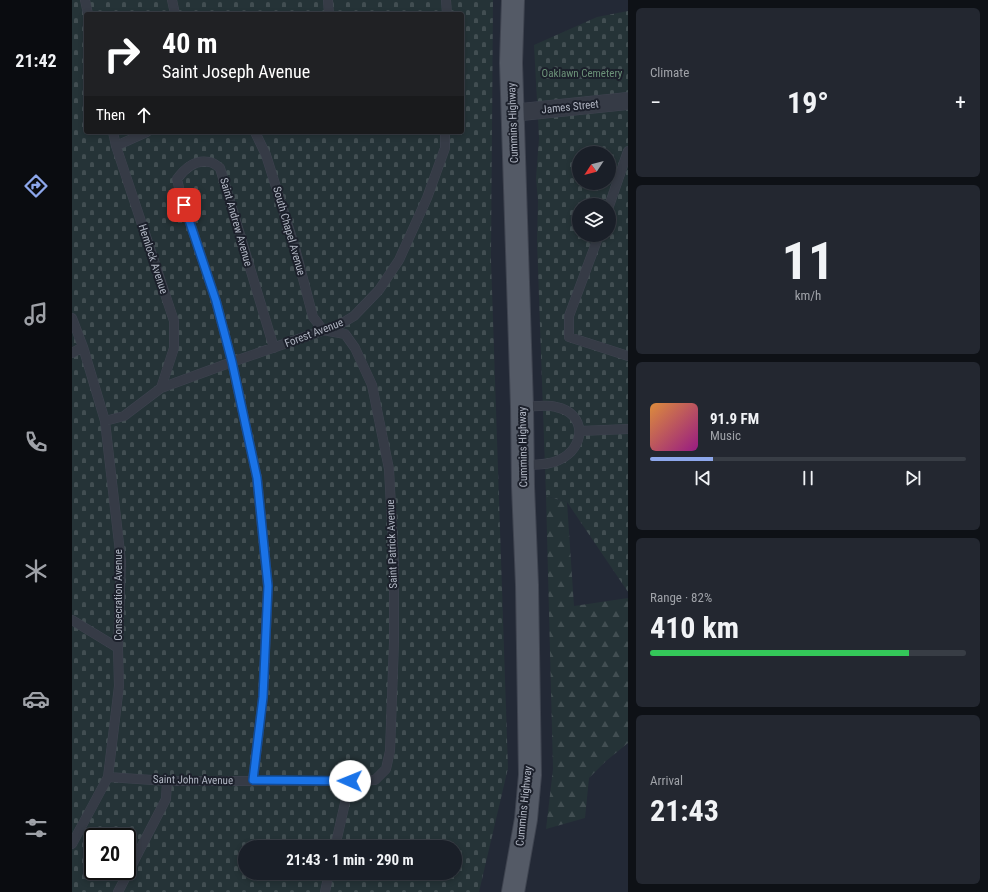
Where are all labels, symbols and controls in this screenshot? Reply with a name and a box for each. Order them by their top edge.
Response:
text: 40 m [162,27,218,60]
icon: right [96,28,148,80]
text: 21:42 [15,50,57,71]
text: Saint Joseph Avenue [162,61,310,82]
text: Climate [650,65,689,80]
park label: Oaklawn Cemetery [542,67,623,80]
street label: Cummins Highway [505,82,521,163]
text: 19° [787,85,829,120]
text: − [650,90,661,115]
text: + [955,90,966,115]
street label: James Street [541,98,599,116]
icon: ahead [133,104,155,126]
text: Then [96,106,125,124]
north arrow [572,146,616,190]
map controls [572,146,616,242]
icon: directions [22,172,50,200]
street label: Saint Andrew Avenue [217,176,255,268]
street label: South Chapel Avenue [270,185,308,277]
pin [167,188,201,222]
icon: arrive [173,194,195,216]
button: layers [572,198,616,242]
street label: Hemlock Avenue [136,222,170,296]
text: 11 [782,231,834,292]
text: km/h [795,288,821,303]
icon: music [22,300,50,328]
street label: Forest Avenue [283,316,345,350]
street label: Cummins Highway [516,406,530,487]
text: 91.9 FM [710,410,759,428]
icon: phone [22,428,50,456]
text: Music [710,428,741,443]
icon: previous [692,467,714,489]
icon: pause [797,467,819,489]
icon: next [902,467,924,489]
street label: Saint Patrick Avenue [384,499,400,589]
street label: Consecration Avenue [112,549,125,641]
icon: climate [22,557,50,585]
text: Range · 82% [650,590,712,605]
text: 410 km [650,610,739,645]
icon: car [22,685,50,713]
position arrow [329,760,371,802]
street label: Cummins Highway [513,765,535,847]
street label: Saint John Avenue [153,773,233,787]
text: Arrival [650,773,683,788]
text: 21:43 [650,793,719,828]
icon: filters [22,814,50,842]
speed limit sign: 20 [84,828,136,880]
text: 21:43 · 1 min · 290 m [286,851,414,869]

